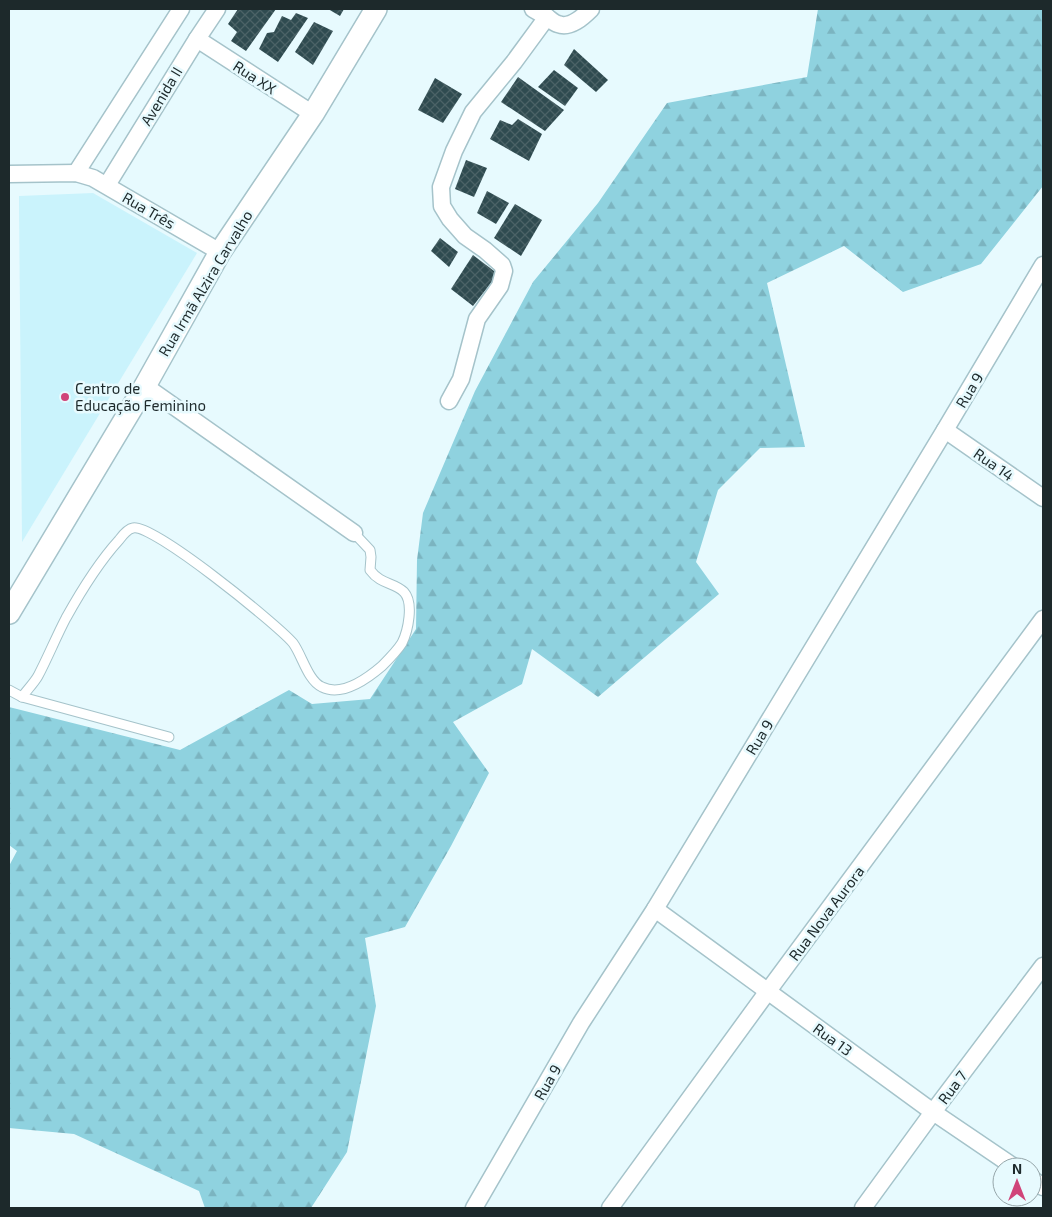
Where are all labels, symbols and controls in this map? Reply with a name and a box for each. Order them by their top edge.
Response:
street label: Rua XX [230,56,280,98]
street label: Avenida II [136,63,186,129]
street label: Rua Três [119,188,179,232]
street label: Rua Irmã Alzira Carvalho [154,207,256,359]
street label: Rua 9 [952,369,986,411]
place label: Centro de Educação Feminino [75,379,206,415]
marker: Centro de Educação Feminino [59,391,71,403]
street label: Rua 14 [971,444,1017,484]
street label: Rua 9 [742,716,776,758]
street label: Rua Nova Aurora [785,862,867,964]
street label: Rua 13 [810,1019,856,1059]
street label: Rua 9 [530,1061,564,1103]
street label: Rua 7 [934,1067,971,1107]
north arrow [992,1157,1042,1207]
text: N [1012,1160,1022,1177]

